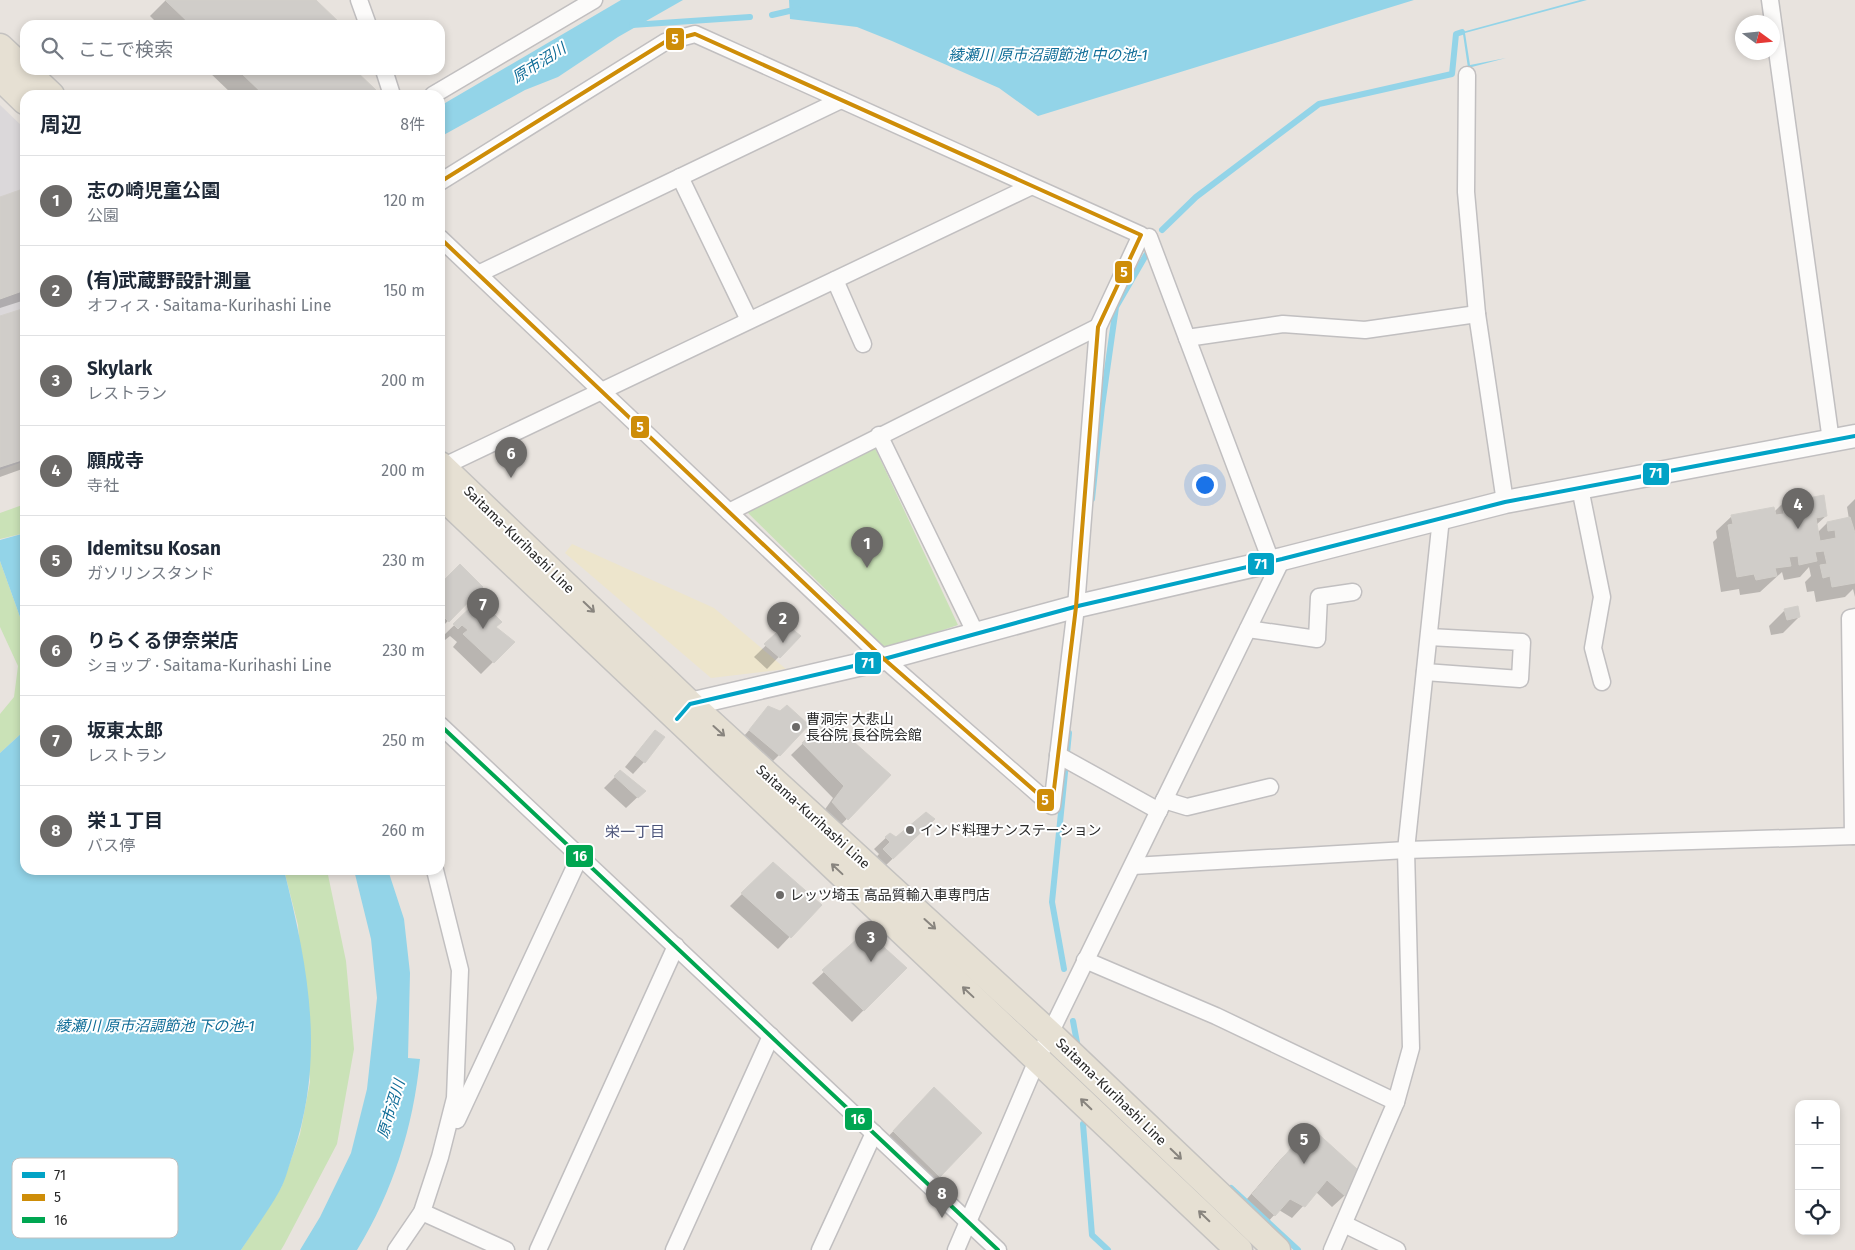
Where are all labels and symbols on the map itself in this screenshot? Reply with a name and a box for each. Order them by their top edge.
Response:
north arrow [1735,15,1780,60]
line badge: 5 [665,27,685,51]
text: 5 [671,31,679,48]
water label: 原市沼川 [509,38,571,87]
water label: 綾瀬川 原市沼調節池 中の池-1 [948,46,1148,64]
line badge: 5 [1114,260,1133,284]
text: 5 [1120,264,1128,281]
line badge: 5 [630,415,650,439]
text: 5 [636,419,644,436]
pin: 6 [495,437,527,478]
line badge: 71 [1642,462,1670,486]
text: 71 [1650,465,1662,482]
your location [1192,472,1218,498]
street label: Saitama-Kurihashi Line [460,483,578,597]
pin: 4 [1782,488,1814,529]
pin: 1 [851,527,883,568]
line badge: 71 [1247,552,1275,576]
text: 71 [1255,556,1267,573]
pin: 7 [467,588,499,629]
one-way arrow [583,601,595,613]
pin: 2 [767,602,799,643]
line badge: 71 [854,651,882,675]
text: 71 [862,655,874,672]
place label: 曹洞宗 大悲山 長谷院 長谷院会館 [806,711,922,744]
marker: 曹洞宗 大悲山 長谷院 長谷院会館 [790,721,802,733]
one-way arrow [713,725,726,737]
street label: Saitama-Kurihashi Line [753,761,873,873]
line badge: 5 [1036,788,1055,812]
text: 5 [1041,792,1049,809]
place label: インド料理ナンステーション [920,822,1101,839]
district label: 栄一丁目 [605,823,665,841]
marker: インド料理ナンステーション [904,824,916,836]
line badge: 16 [565,844,594,868]
text: 16 [573,848,587,865]
one-way arrow [831,863,843,875]
place label: レッツ埼玉 高品質輸入車専門店 [790,887,990,904]
marker: レッツ埼玉 高品質輸入車専門店 [774,889,786,901]
one-way arrow [923,918,936,930]
pin: 3 [855,921,887,962]
one-way arrow [962,986,975,998]
water label: 綾瀬川 原市沼調節池 下の池-1 [55,1017,255,1035]
street label: Saitama-Kurihashi Line [1052,1035,1170,1149]
water label: 原市沼川 [374,1076,409,1140]
one-way arrow [1080,1098,1092,1110]
line badge: 16 [844,1107,873,1131]
text: 16 [851,1111,865,1128]
pin: 5 [1288,1123,1320,1164]
one-way arrow [1170,1148,1182,1160]
legend [12,1158,178,1238]
text: 71 [54,1167,66,1184]
pin: 8 [926,1177,958,1218]
text: 5 [54,1189,61,1206]
one-way arrow [1197,1210,1210,1222]
text: 16 [54,1212,68,1229]

